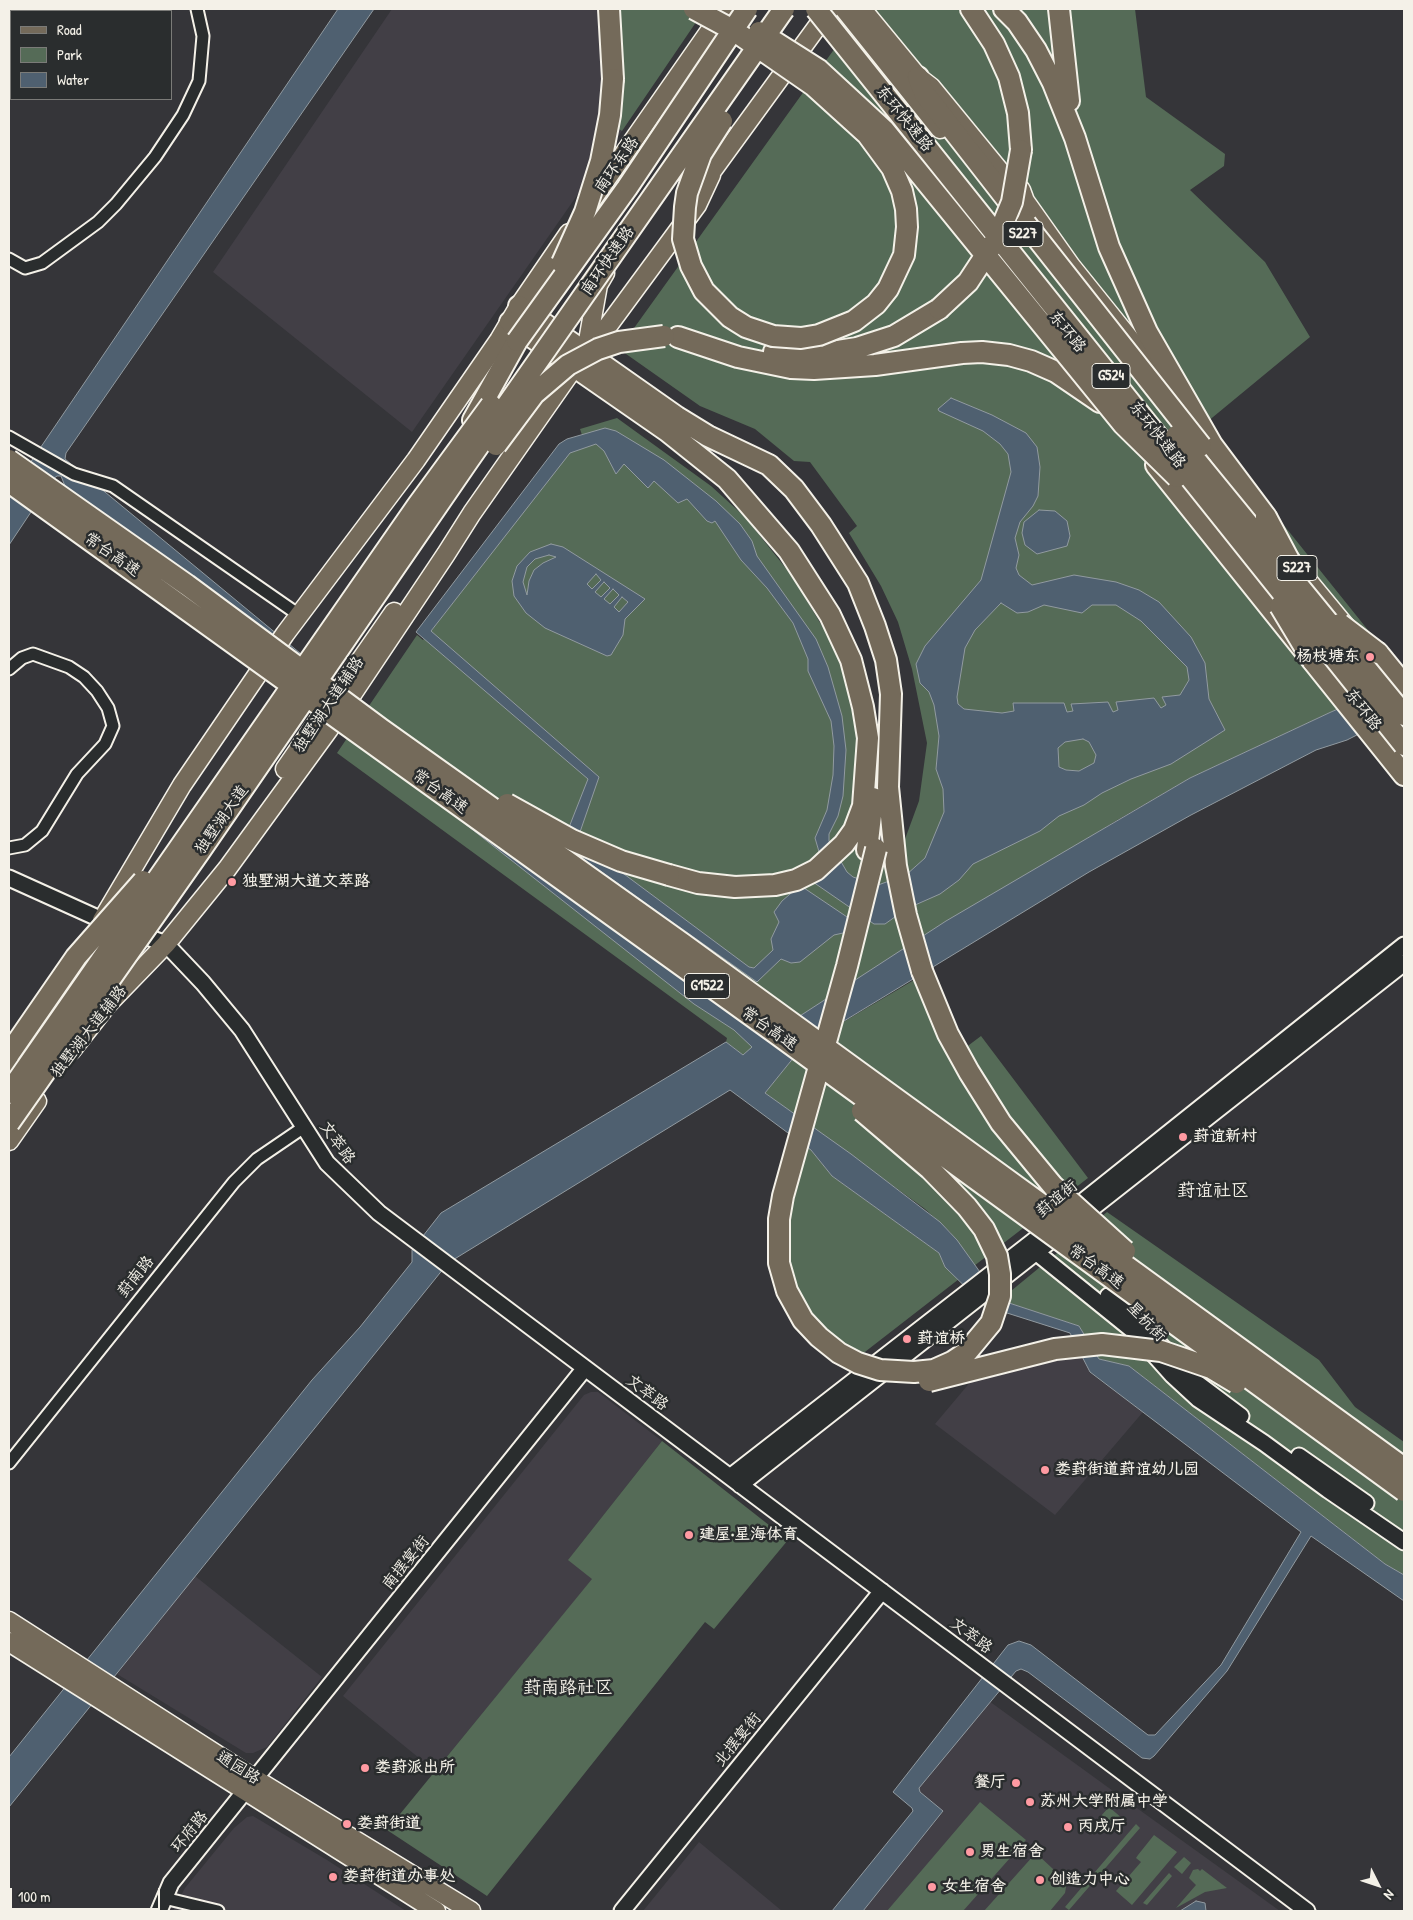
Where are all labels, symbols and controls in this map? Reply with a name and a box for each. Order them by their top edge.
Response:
legend [10,10,172,100]
text: Road [57,19,82,40]
text: Park [57,44,82,65]
text: Water [57,69,89,90]
street label: 东环快速路 [871,82,937,156]
street label: 南环东路 [591,133,643,197]
road number: S227 [1003,222,1043,246]
street label: 南环快速路 [577,223,639,299]
street label: 东环路 [1044,307,1090,357]
road number: G524 [1092,364,1130,388]
street label: 东环快速路 [1125,398,1189,472]
street label: 常台高速 [80,529,144,581]
road number: S227 [1277,556,1317,580]
place label: 杨枝塘东 [1296,647,1360,667]
marker: 杨枝塘东 [1364,651,1376,663]
street label: 独墅湖大道辅路 [290,653,368,757]
street label: 东环路 [1341,685,1385,735]
street label: 常台高速 [408,765,472,819]
street label: 独墅湖大道 [191,782,253,858]
place label: 独墅湖大道文萃路 [242,872,370,892]
marker: 独墅湖大道文萃路 [226,876,238,888]
road number: G1522 [684,974,730,998]
street label: 独墅湖大道辅路 [47,982,131,1082]
street label: 常台高速 [737,1003,801,1055]
street label: 文萃路 [315,1118,359,1168]
place label: 葑谊新村 [1193,1127,1257,1147]
marker: 葑谊新村 [1177,1131,1189,1143]
street label: 葑谊街 [1032,1176,1082,1222]
district label: 葑谊社区 [1177,1180,1249,1202]
street label: 常台高速 [1064,1240,1128,1294]
street label: 葑南路 [113,1252,159,1302]
street label: 星杭街 [1122,1298,1170,1346]
place label: 葑谊桥 [917,1329,965,1349]
marker: 葑谊桥 [901,1333,913,1345]
street label: 文萃路 [622,1371,672,1415]
place label: 娄葑街道葑谊幼儿园 [1055,1460,1199,1480]
marker: 娄葑街道葑谊幼儿园 [1039,1464,1051,1476]
place label: 建屋·星海体育 [699,1525,798,1545]
marker: 建屋·星海体育 [683,1529,695,1541]
street label: 南摆宴街 [378,1532,434,1594]
street label: 文萃路 [946,1614,996,1658]
district label: 葑南路社区 [523,1677,613,1699]
street label: 北摆宴街 [710,1709,766,1771]
street label: 通园路 [213,1747,263,1789]
place label: 娄葑派出所 [375,1758,455,1778]
marker: 娄葑派出所 [359,1762,371,1774]
place label: 餐厅 [974,1773,1006,1793]
marker: 餐厅 [1010,1777,1022,1789]
place label: 苏州大学附属中学 [1040,1792,1168,1812]
marker: 苏州大学附属中学 [1024,1796,1036,1808]
street label: 环府路 [167,1807,213,1857]
place label: 娄葑街道 [357,1814,421,1834]
place label: 丙戌厅 [1078,1817,1126,1837]
marker: 娄葑街道 [341,1818,353,1830]
marker: 丙戌厅 [1062,1821,1074,1833]
place label: 男生宿舍 [980,1842,1044,1862]
marker: 男生宿舍 [964,1846,976,1858]
north arrow [1353,1860,1403,1910]
place label: 娄葑街道办事处 [343,1867,455,1887]
place label: 创造力中心 [1050,1870,1130,1890]
marker: 娄葑街道办事处 [327,1871,339,1883]
marker: 创造力中心 [1034,1874,1046,1886]
place label: 女生宿舍 [942,1877,1006,1897]
scale bar [12,1878,162,1910]
marker: 女生宿舍 [926,1881,938,1893]
text: 100 m [18,1886,51,1907]
text: N [1380,1886,1399,1904]

